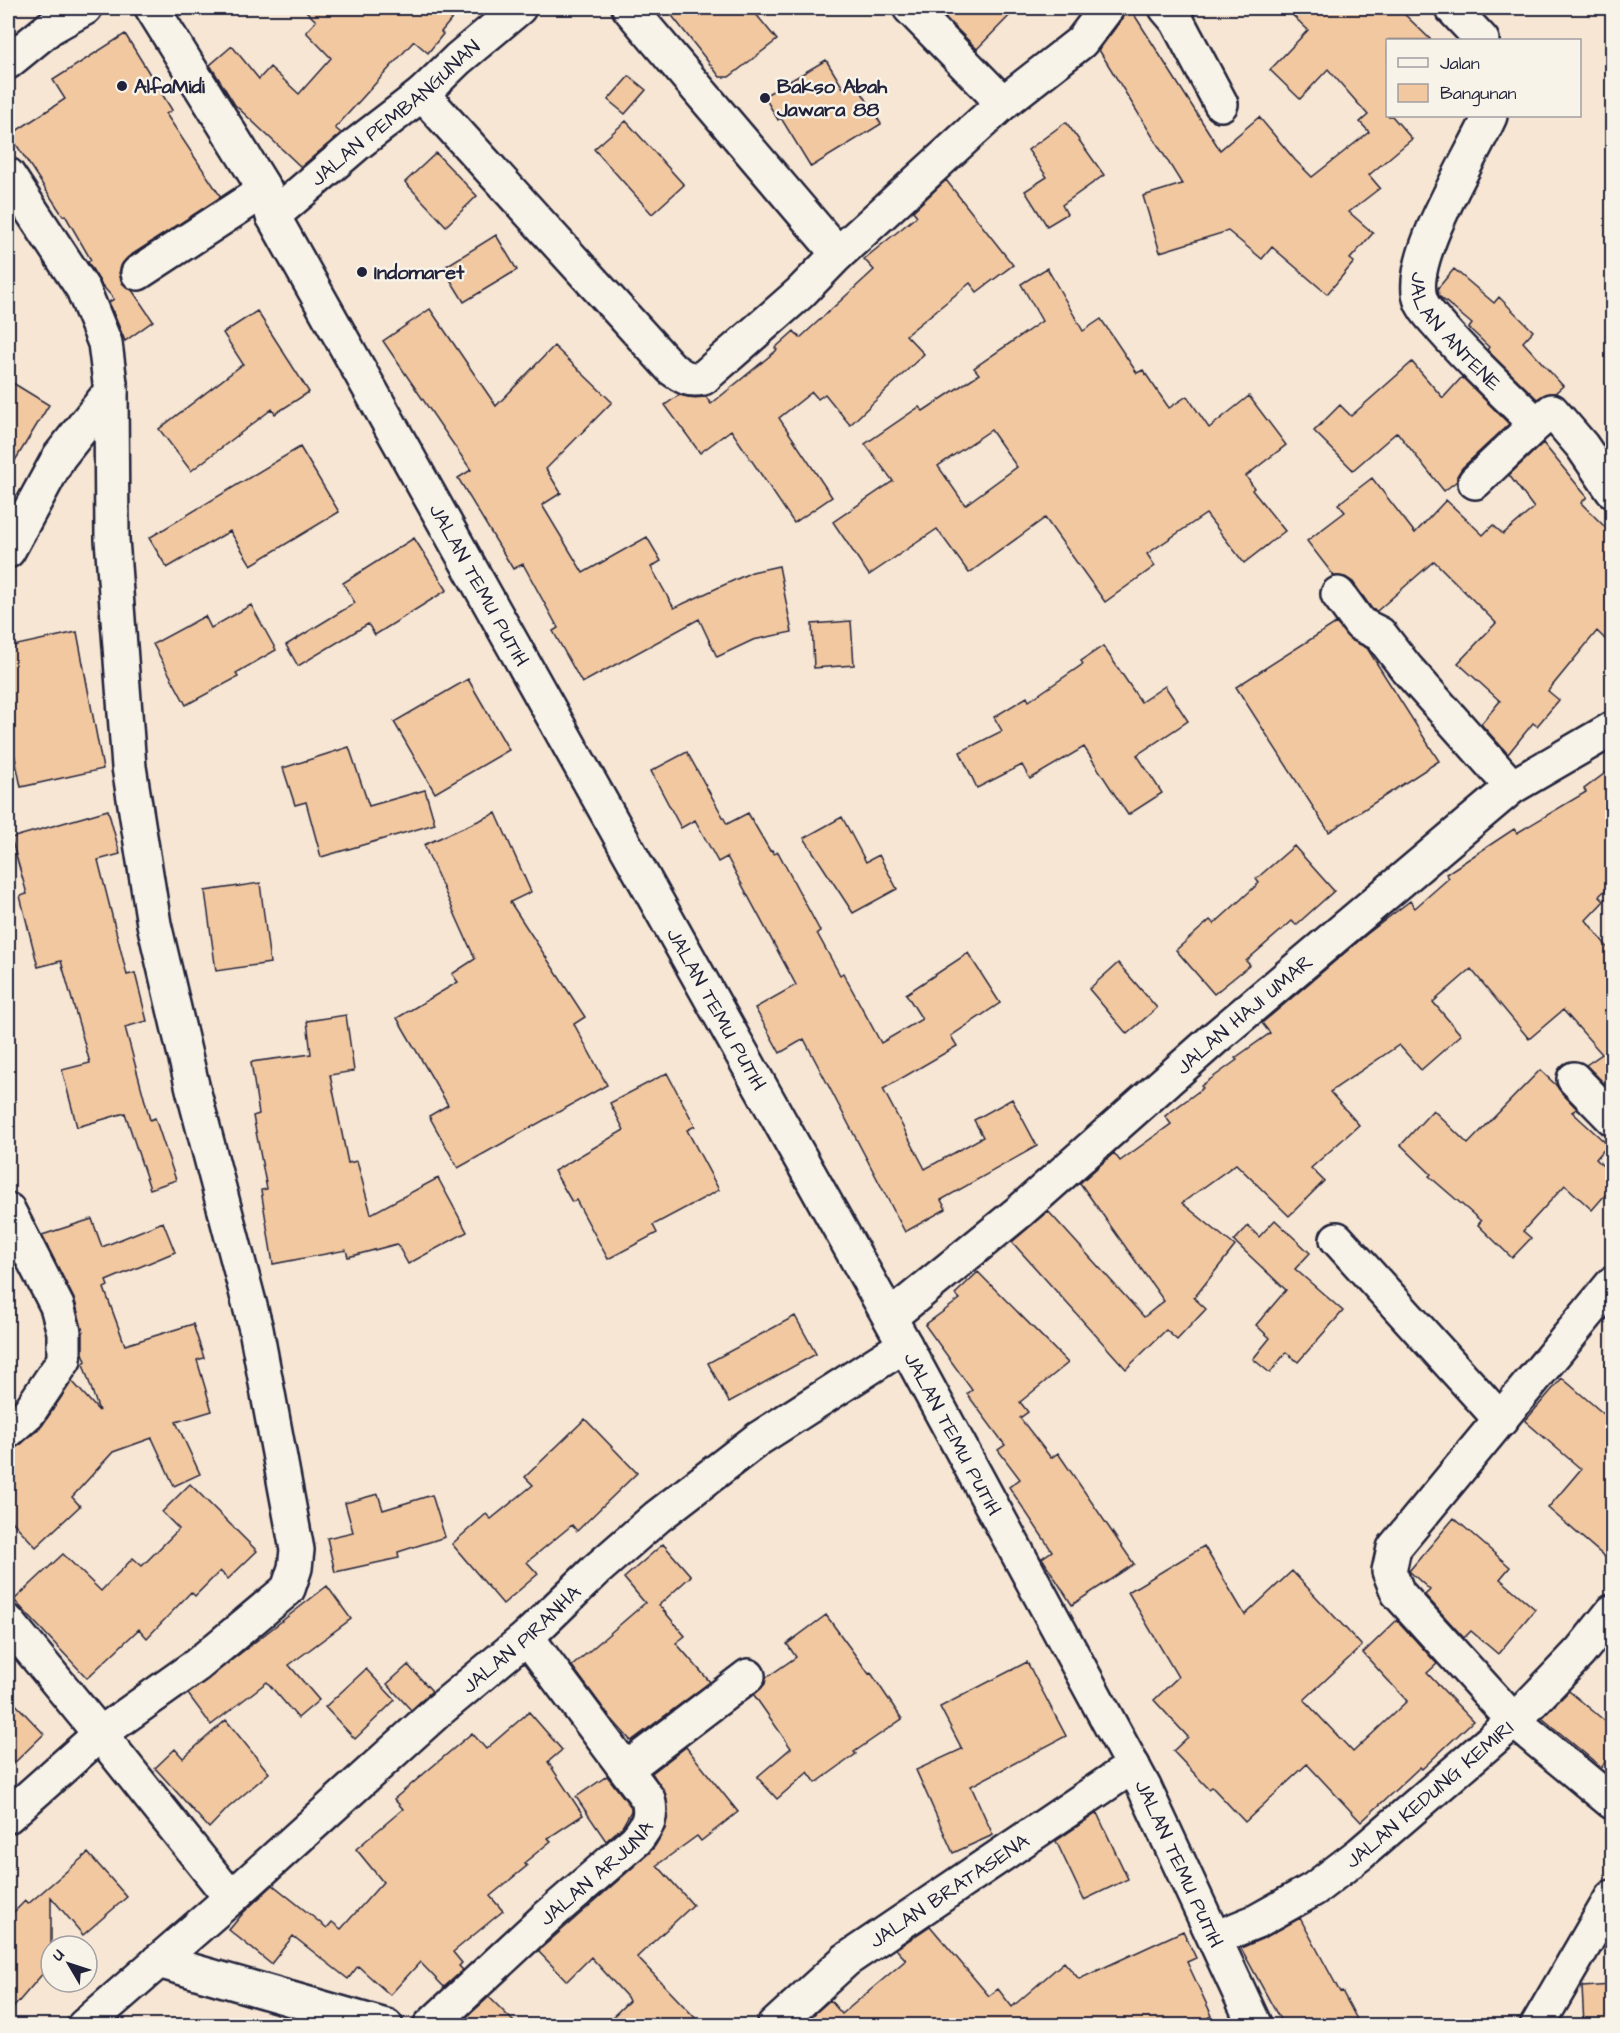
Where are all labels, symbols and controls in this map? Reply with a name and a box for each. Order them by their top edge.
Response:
street label: JALAN PEMBANGUNAN [305,33,486,193]
legend [1386,39,1581,117]
text: Jalan [1440,51,1480,76]
place label: AlfaMidi [134,73,206,101]
place label: Bakso Abah Jawara 88 [776,73,888,124]
marker: AlfaMidi [115,79,129,93]
text: Bangunan [1440,81,1517,107]
marker: Bakso Abah Jawara 88 [758,91,772,105]
place label: Indomaret [374,259,465,287]
marker: Indomaret [355,265,369,279]
street label: JALAN ANTENE [1403,270,1507,398]
street label: JALAN TEMU PUTIH [422,499,535,672]
street label: JALAN TEMU PUTIH [659,923,773,1096]
street label: JALAN HAJI UMAR [1170,948,1319,1081]
street label: JALAN TEMU PUTIH [896,1347,1008,1521]
street label: JALAN PIRANHA [456,1579,588,1700]
street label: JALAN KEDUNG KEMIRI [1340,1714,1520,1875]
street label: JALAN TEMU PUTIH [1128,1775,1230,1952]
street label: JALAN ARJUNA [534,1816,661,1933]
street label: JALAN BRATASENA [864,1827,1035,1955]
north arrow [39,1934,99,1994]
text: U [47,1945,70,1966]

